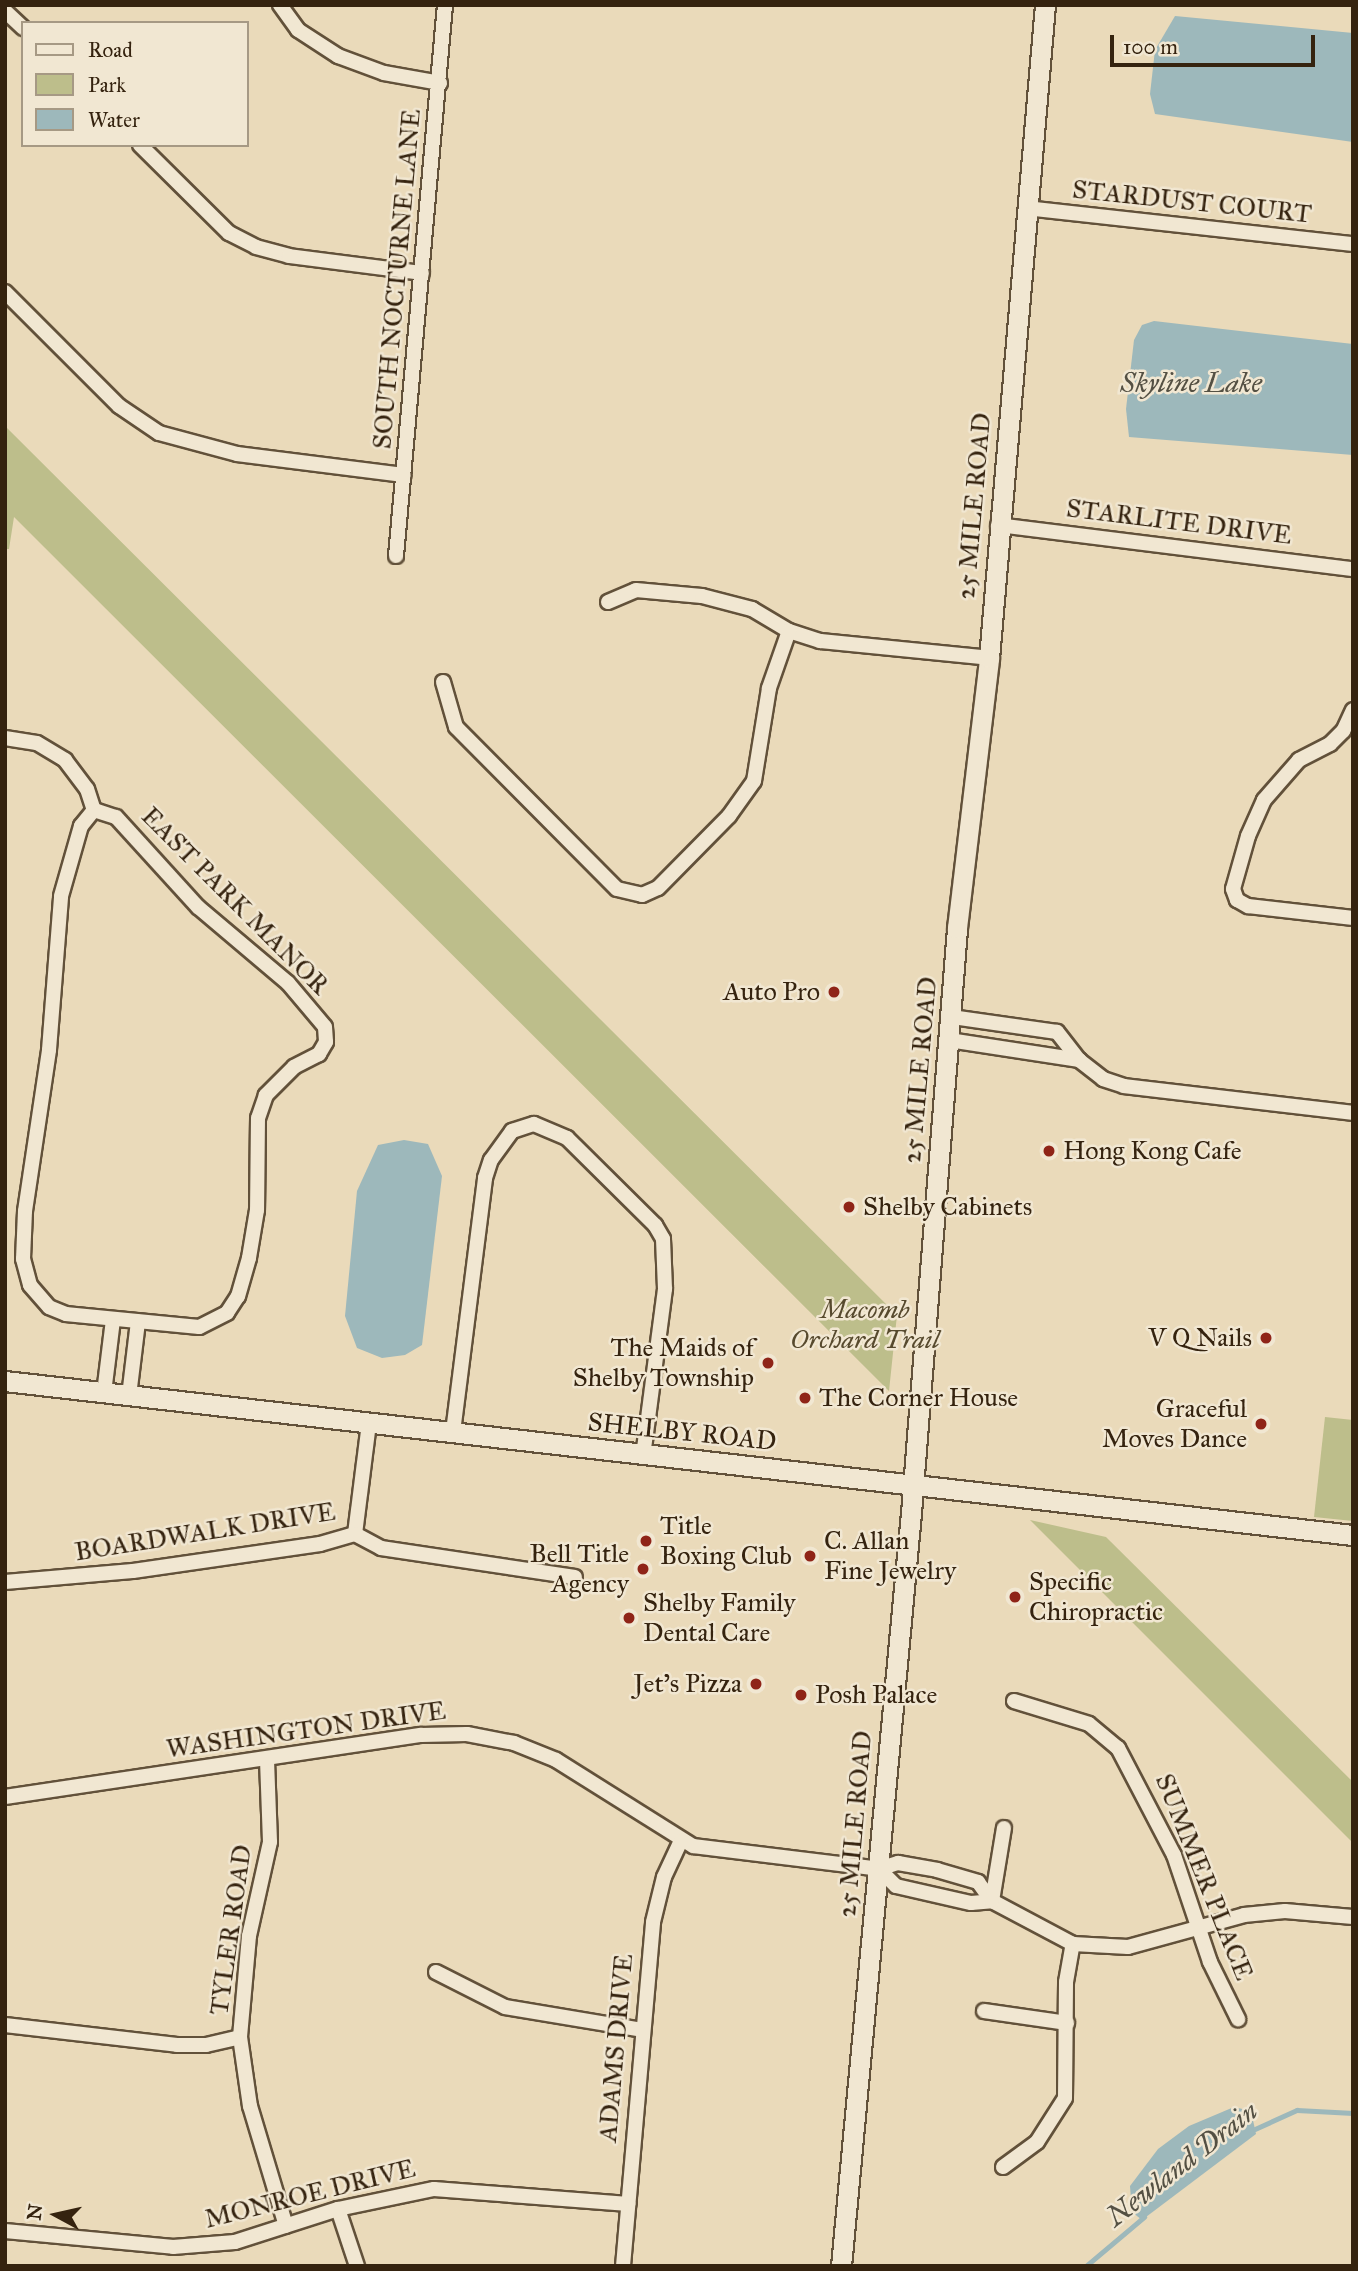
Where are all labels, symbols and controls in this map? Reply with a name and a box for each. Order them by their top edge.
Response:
legend [21,21,248,147]
scale bar [1113,21,1318,65]
text: 100 m [1123,34,1178,60]
text: Road [88,37,133,63]
text: Park [88,72,126,98]
text: Water [88,107,140,133]
street label: SOUTH NOCTURNE LANE [367,108,427,450]
street label: STARDUST COURT [1071,174,1313,230]
water label: Skyline Lake [1120,366,1262,400]
street label: 25 MILE ROAD [950,412,998,600]
street label: STARLITE DRIVE [1065,493,1293,551]
street label: EAST PARK MANOR [135,801,335,1001]
place label: Auto Pro [723,976,820,1008]
street label: 25 MILE ROAD [896,976,944,1164]
marker: Auto Pro [826,984,842,1000]
place label: Hong Kong Cafe [1063,1135,1241,1167]
marker: Hong Kong Cafe [1041,1143,1057,1159]
place label: Shelby Cabinets [863,1191,1032,1223]
marker: Shelby Cabinets [841,1199,857,1215]
park label: Macomb Orchard Trail [791,1294,939,1356]
place label: V Q Nails [1148,1322,1252,1354]
marker: V Q Nails [1258,1330,1274,1346]
place label: The Maids of Shelby Township [573,1332,754,1394]
marker: The Maids of Shelby Township [760,1355,776,1371]
place label: The Corner House [819,1382,1018,1414]
marker: The Corner House [797,1390,813,1406]
place label: Graceful Moves Dance [1102,1393,1247,1454]
street label: SHELBY ROAD [586,1407,778,1457]
marker: Graceful Moves Dance [1253,1416,1269,1432]
street label: BOARDWALK DRIVE [72,1496,338,1568]
place label: Title Boxing Club [660,1510,792,1572]
place label: C. Allan Fine Jewelry [824,1525,956,1586]
marker: Title Boxing Club [638,1533,654,1549]
place label: Bell Title Agency [529,1538,629,1600]
marker: C. Allan Fine Jewelry [802,1548,818,1564]
marker: Bell Title Agency [635,1561,651,1577]
place label: Specific Chiropractic [1029,1566,1163,1628]
place label: Shelby Family Dental Care [643,1587,795,1648]
marker: Specific Chiropractic [1007,1589,1023,1605]
marker: Shelby Family Dental Care [621,1610,637,1626]
place label: Jet's Pizza [634,1668,742,1700]
marker: Jet's Pizza [748,1676,764,1692]
place label: Posh Palace [815,1679,937,1711]
marker: Posh Palace [793,1687,809,1703]
street label: WASHINGTON DRIVE [164,1695,448,1765]
street label: 25 MILE ROAD [831,1730,879,1918]
street label: SUMMER PLACE [1148,1769,1260,1985]
street label: TYLER ROAD [204,1843,258,2017]
street label: ADAMS DRIVE [592,1953,640,2143]
water label: Newland Drain [1099,2094,1265,2234]
street label: MONROE DRIVE [201,2153,419,2235]
north arrow [21,2180,91,2250]
text: N [22,2202,47,2222]

